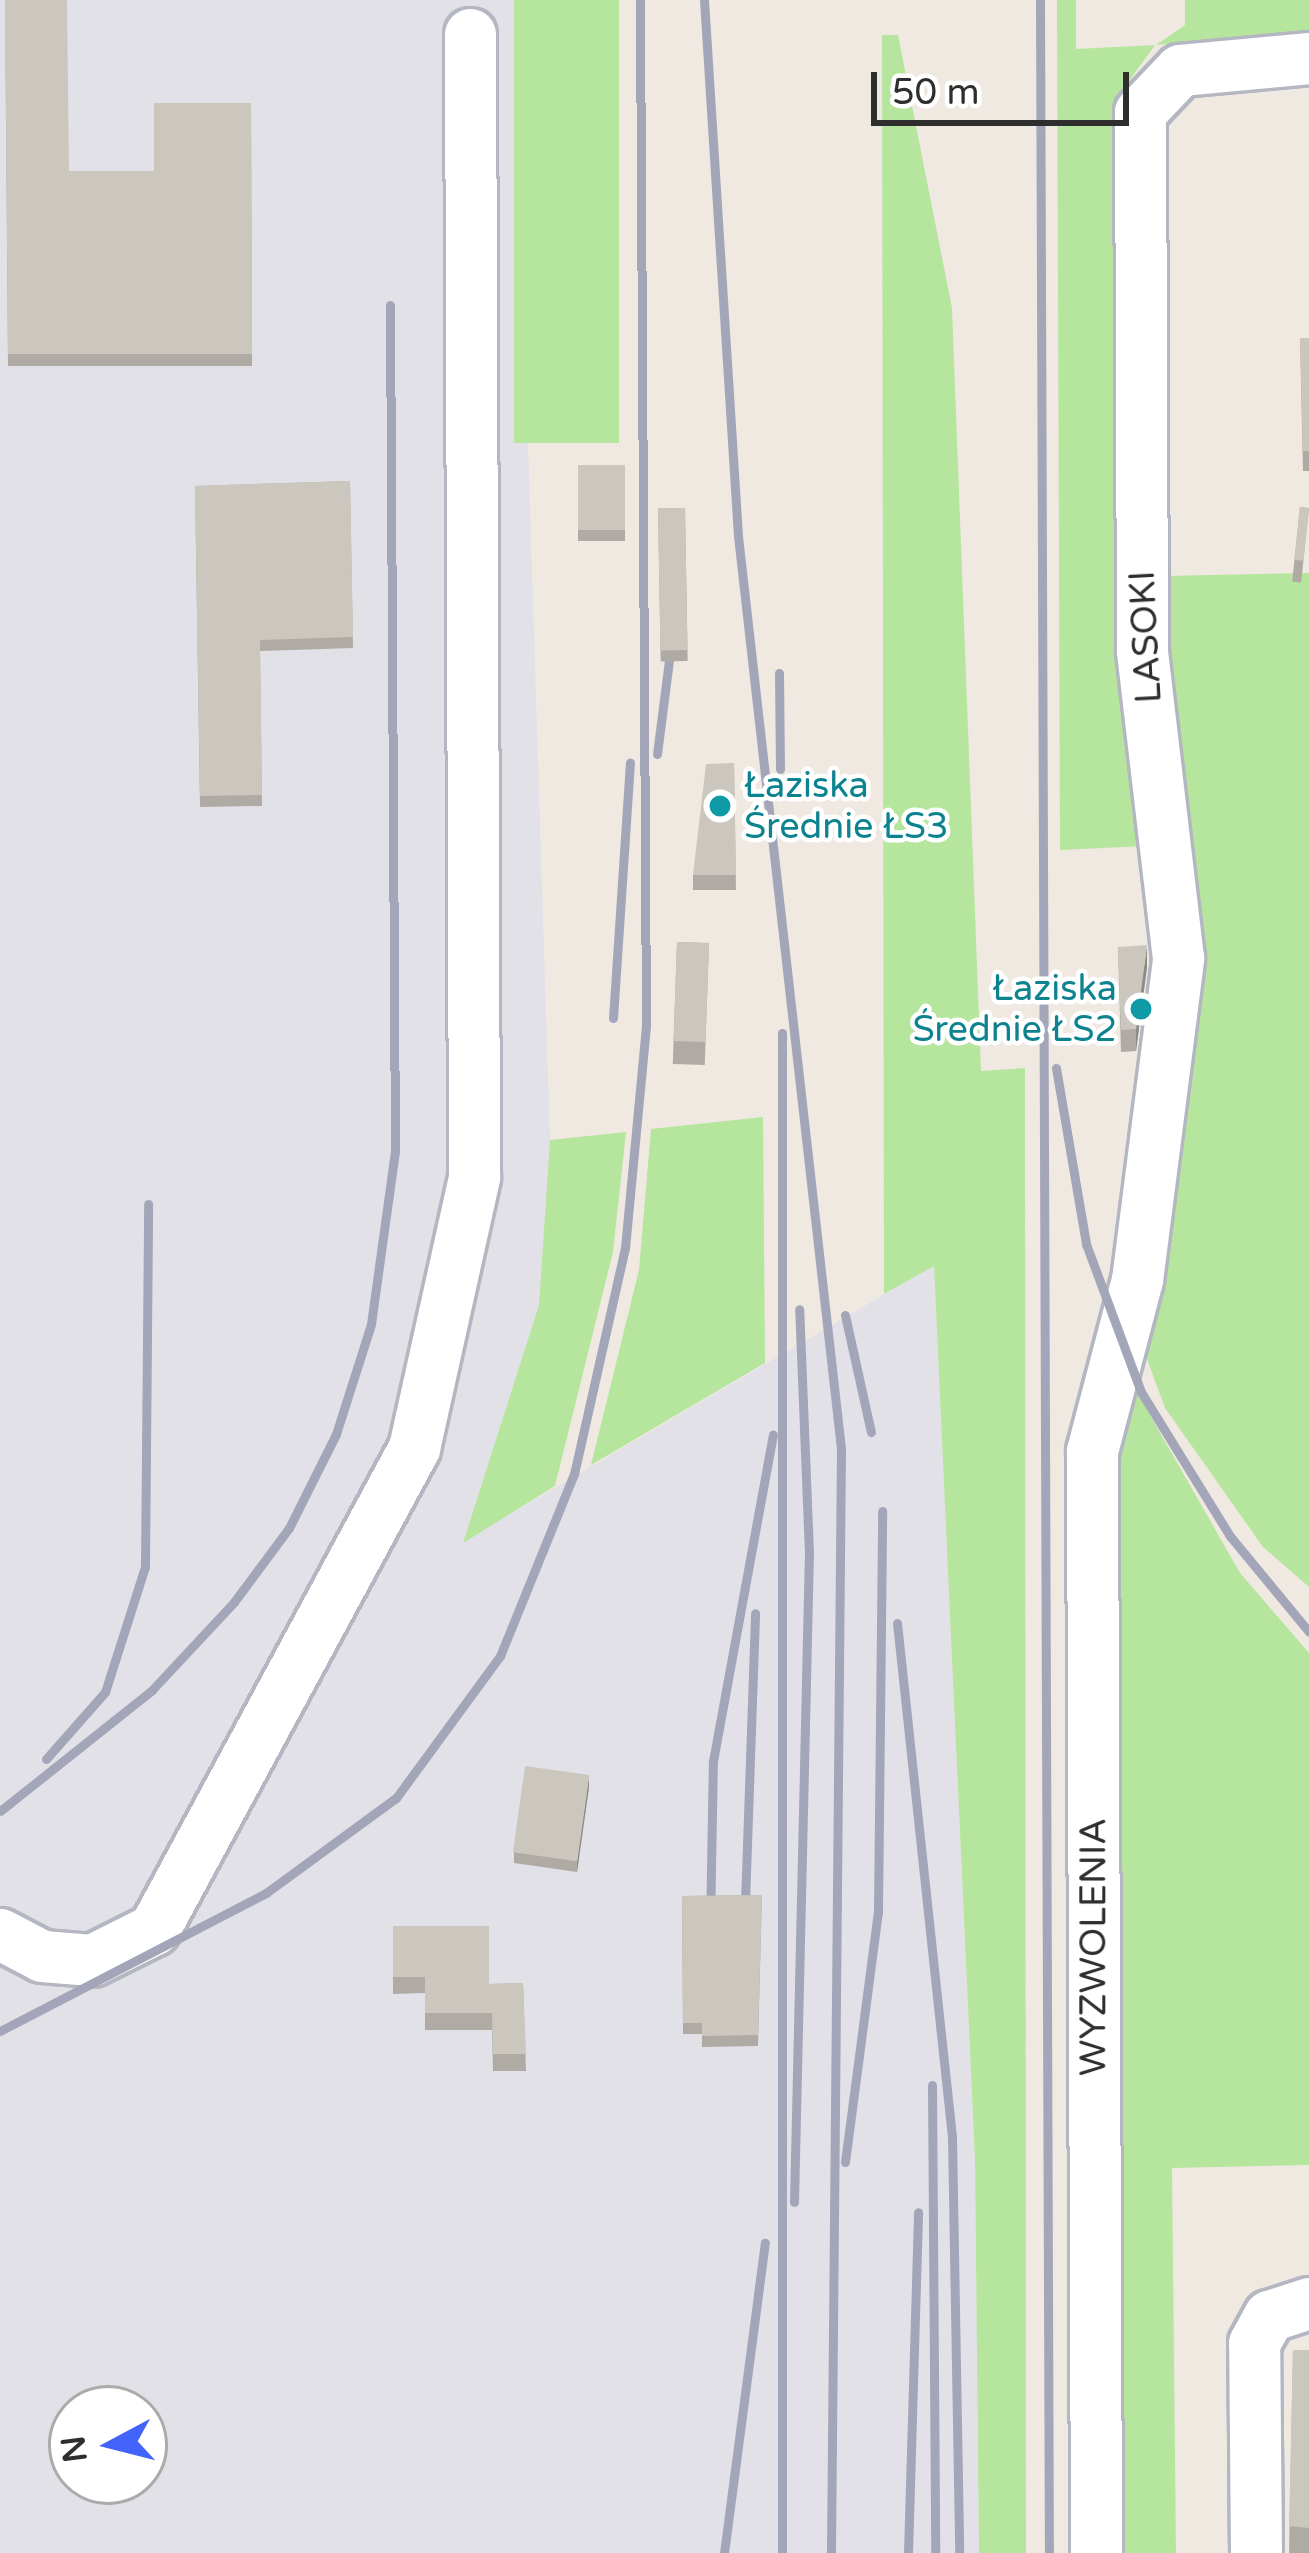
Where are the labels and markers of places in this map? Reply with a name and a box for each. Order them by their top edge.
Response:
place label: Łaziska Średnie ŁS3 [744,763,949,848]
marker: Łaziska Średnie ŁS3 [707,793,733,819]
place label: Łaziska Średnie ŁS2 [912,966,1117,1051]
marker: Łaziska Średnie ŁS2 [1128,996,1154,1022]

